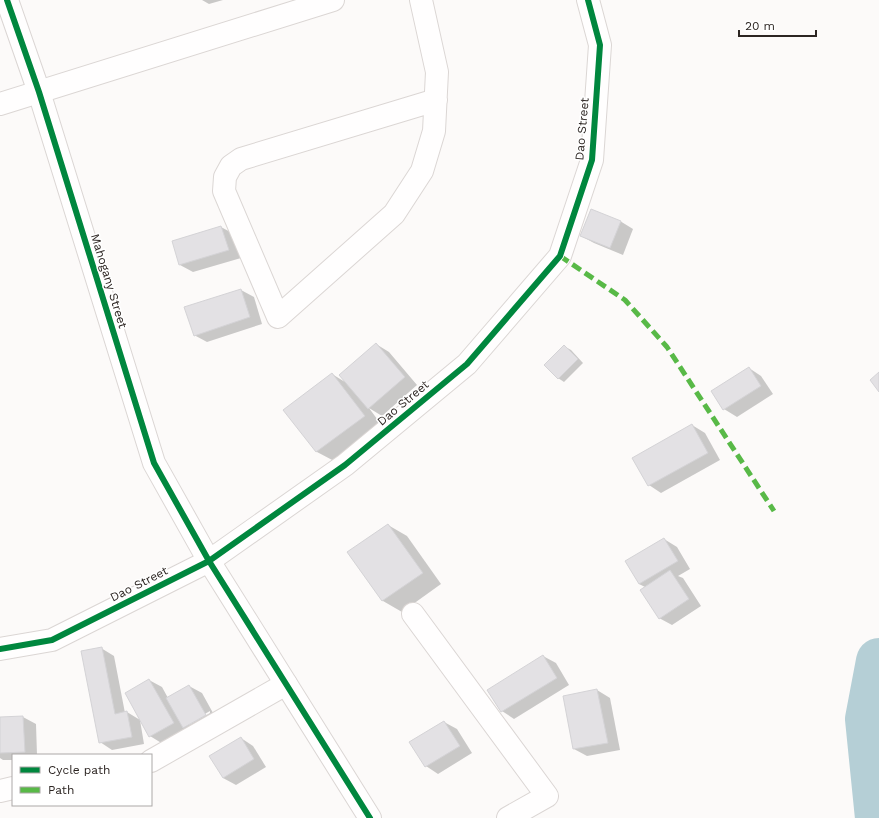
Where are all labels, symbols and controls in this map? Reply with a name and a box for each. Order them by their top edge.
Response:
scale bar [739,12,816,38]
text: 20 m [745,19,775,33]
street label: Dao Street [572,97,592,161]
street label: Mahogany Street [88,232,130,330]
street label: Dao Street [374,377,432,429]
street label: Dao Street [108,563,170,605]
legend [12,754,152,806]
text: Cycle path [48,763,110,777]
text: Path [48,783,74,797]

